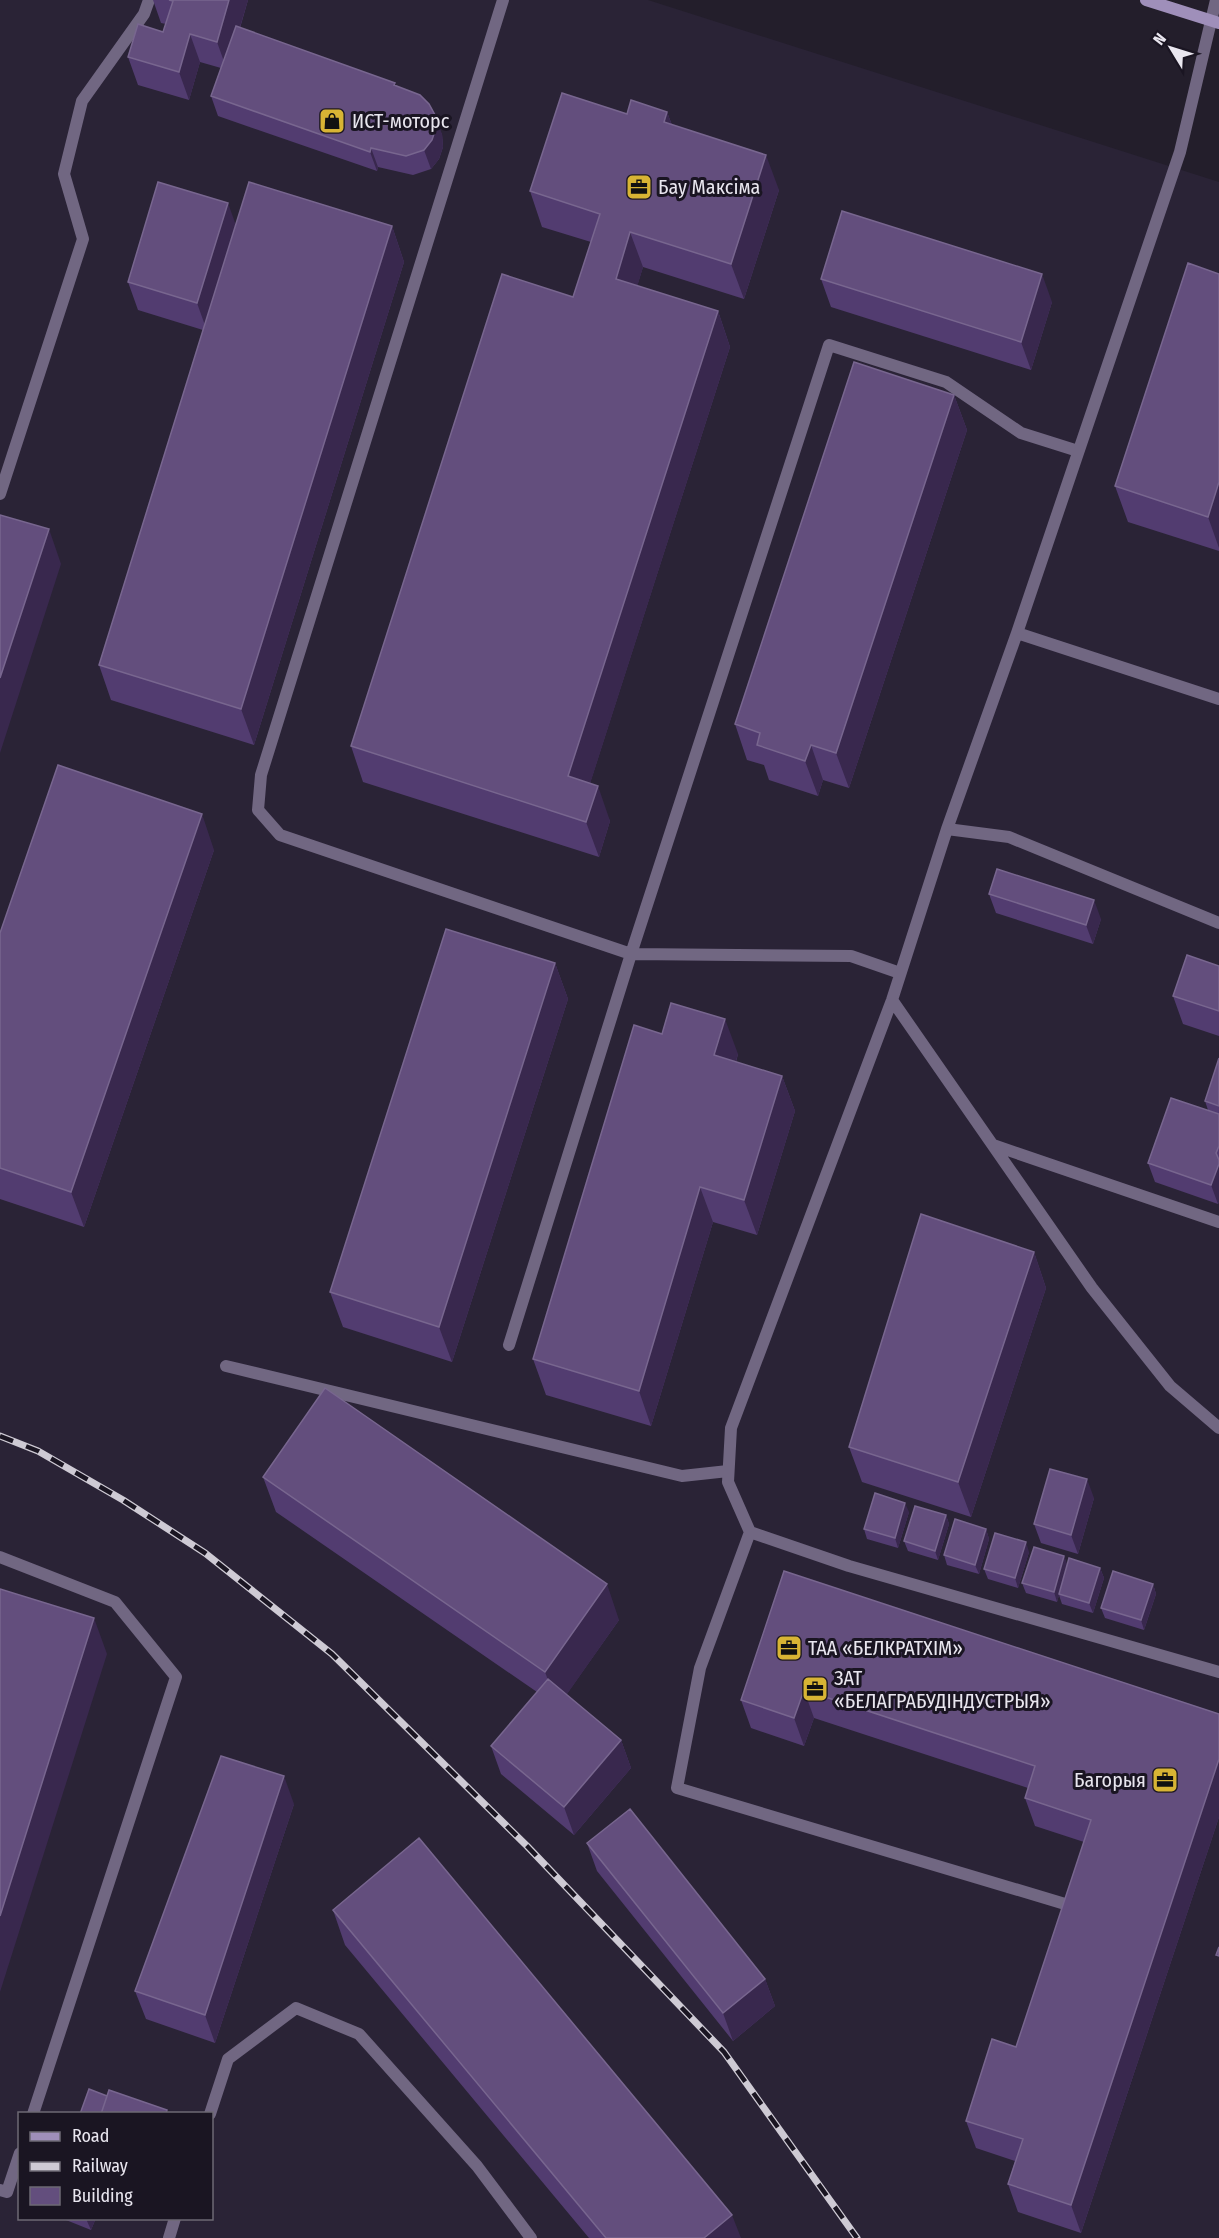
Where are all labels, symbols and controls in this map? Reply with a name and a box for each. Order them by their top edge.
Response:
north arrow [1141,18,1201,78]
text: N [1149,29,1170,49]
shop icon: ИСТ-моторс [317,106,347,136]
place label: ИСТ-моторс [352,109,450,133]
office icon: Бау Максіма [624,172,654,202]
place label: Бау Максіма [658,175,760,199]
office icon: ТАА «БЕЛКРАТХІМ» [774,1633,804,1663]
place label: ТАА «БЕЛКРАТХІМ» [808,1636,963,1660]
place label: ЗАТ «БЕЛАГРАБУДIНДУСТРЫЯ» [834,1666,1051,1713]
office icon: ЗАТ «БЕЛАГРАБУДIНДУСТРЫЯ» [800,1674,830,1704]
office icon: Багорыя [1150,1765,1180,1795]
place label: Багорыя [1074,1768,1146,1792]
legend [18,2112,213,2220]
text: Road [72,2125,109,2147]
text: Railway [72,2155,128,2177]
text: Building [72,2185,133,2207]

